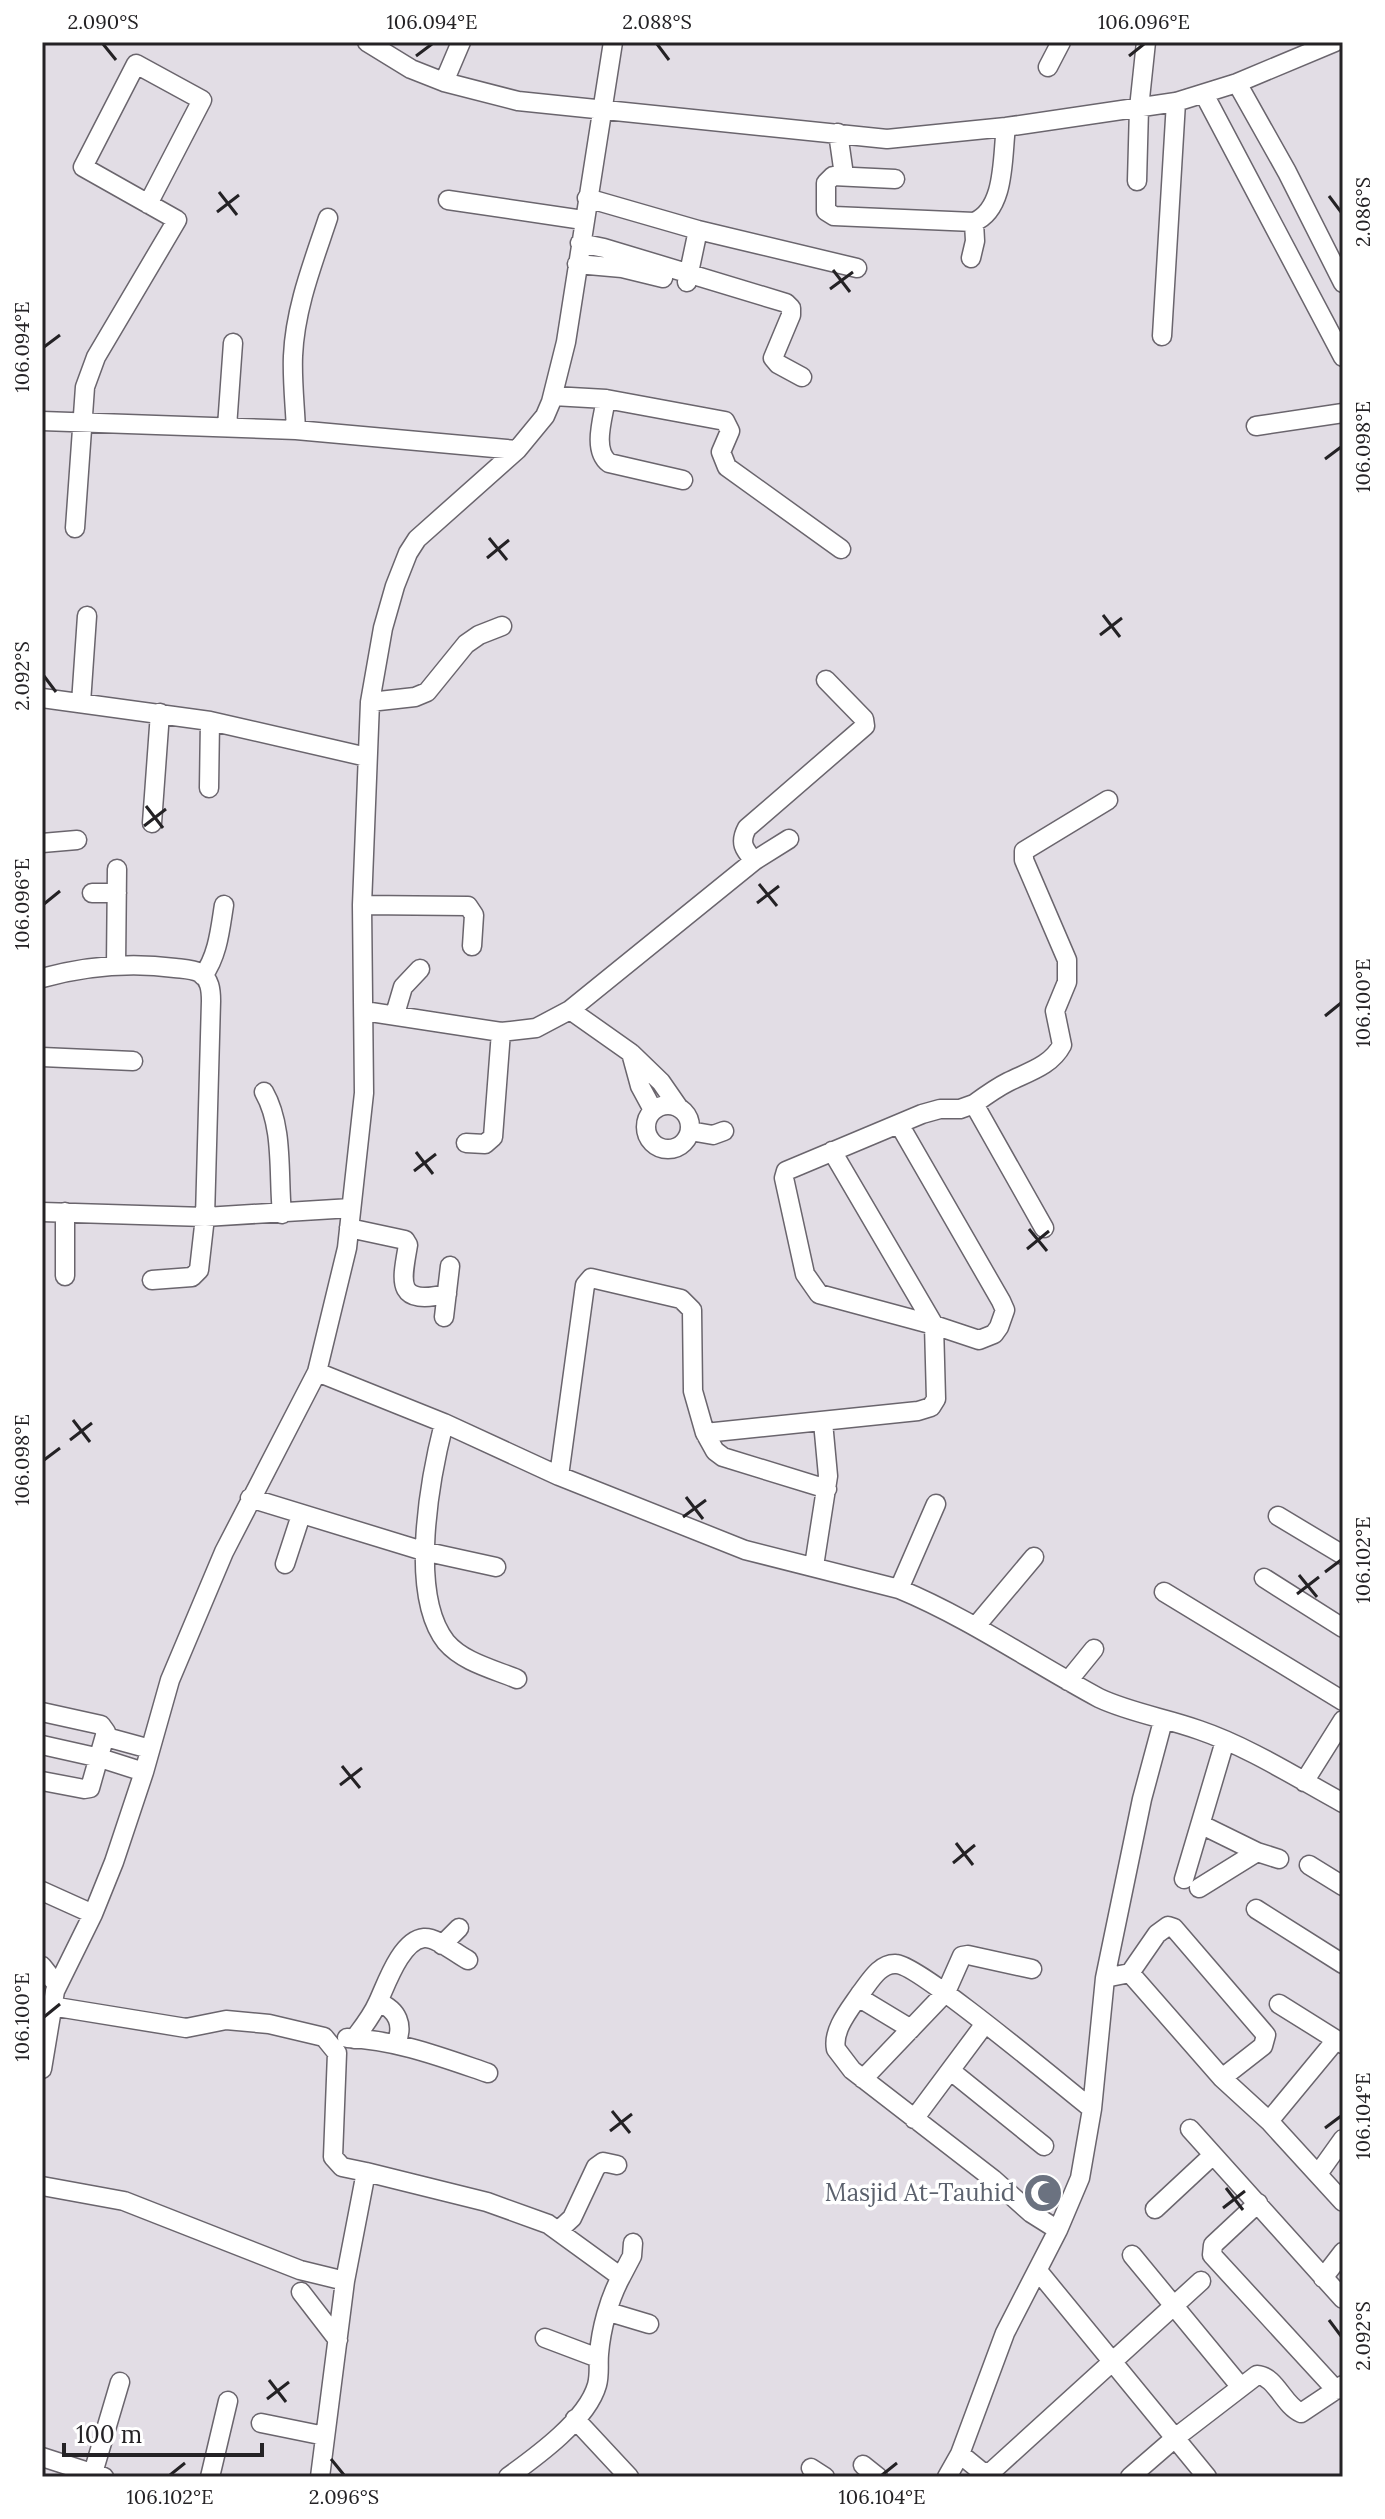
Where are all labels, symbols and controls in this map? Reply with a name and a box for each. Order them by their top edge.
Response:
text: 2.090°S [67,9,139,34]
text: 106.094°E [387,9,477,34]
text: 2.088°S [622,9,692,34]
text: 106.096°E [1098,9,1190,34]
text: 2.086°S [1350,177,1375,247]
text: 106.094°E [9,302,34,392]
text: 106.098°E [1350,401,1375,493]
text: 2.092°S [9,641,34,711]
text: 106.096°E [9,858,34,950]
text: 106.100°E [1350,959,1375,1047]
text: 106.098°E [9,1414,34,1506]
text: 106.102°E [1350,1516,1375,1604]
text: 106.100°E [9,1973,34,2061]
text: 106.104°E [1350,2073,1375,2160]
mosque icon: Masjid At-Tauhid [1022,2172,1064,2214]
place label: Masjid At-Tauhid [825,2177,1015,2208]
text: 2.092°S [1350,2301,1375,2371]
scale bar [64,2407,262,2457]
text: 100 m [76,2419,142,2450]
text: 106.102°E [126,2484,214,2509]
text: 2.096°S [309,2484,379,2509]
text: 106.104°E [839,2484,926,2509]

